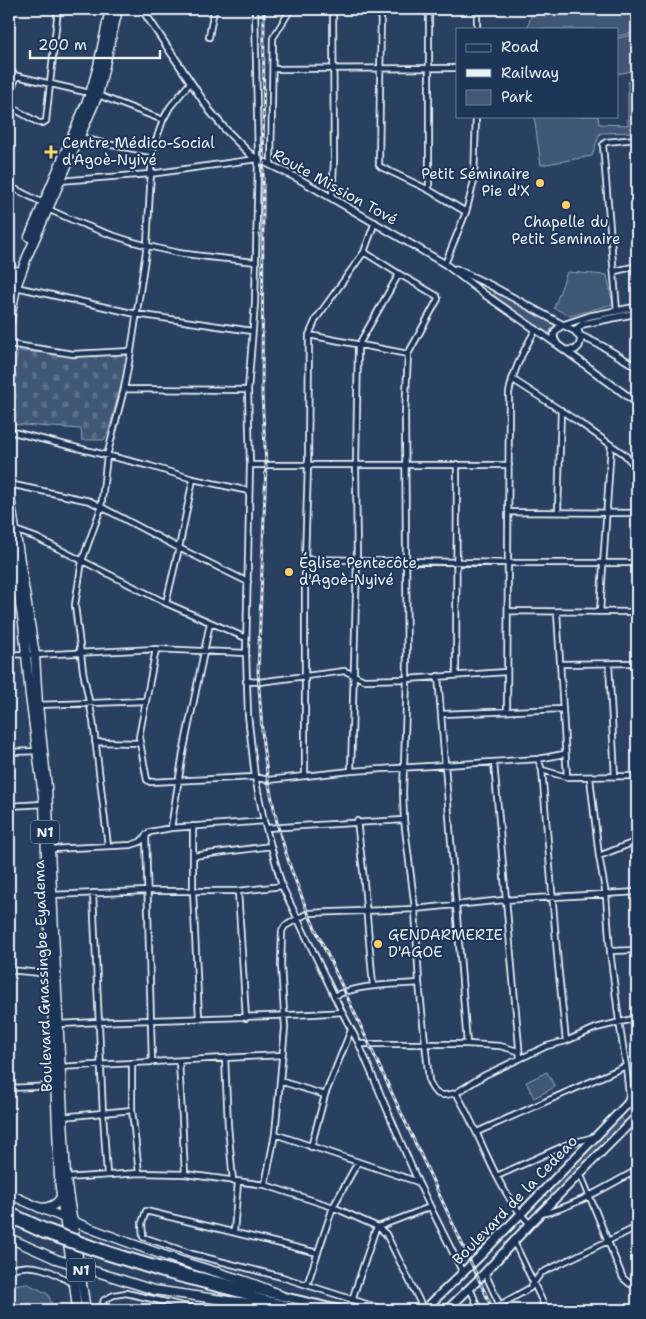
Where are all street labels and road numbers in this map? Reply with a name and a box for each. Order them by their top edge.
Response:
street label: Route Mission Tové [269,144,401,230]
road number: N1 [31,820,59,844]
street label: Boulevard Gnassingbe Eyadema [29,859,57,1092]
street label: Boulevard de la Cedeao [448,1131,582,1269]
road number: N1 [67,1258,95,1282]

